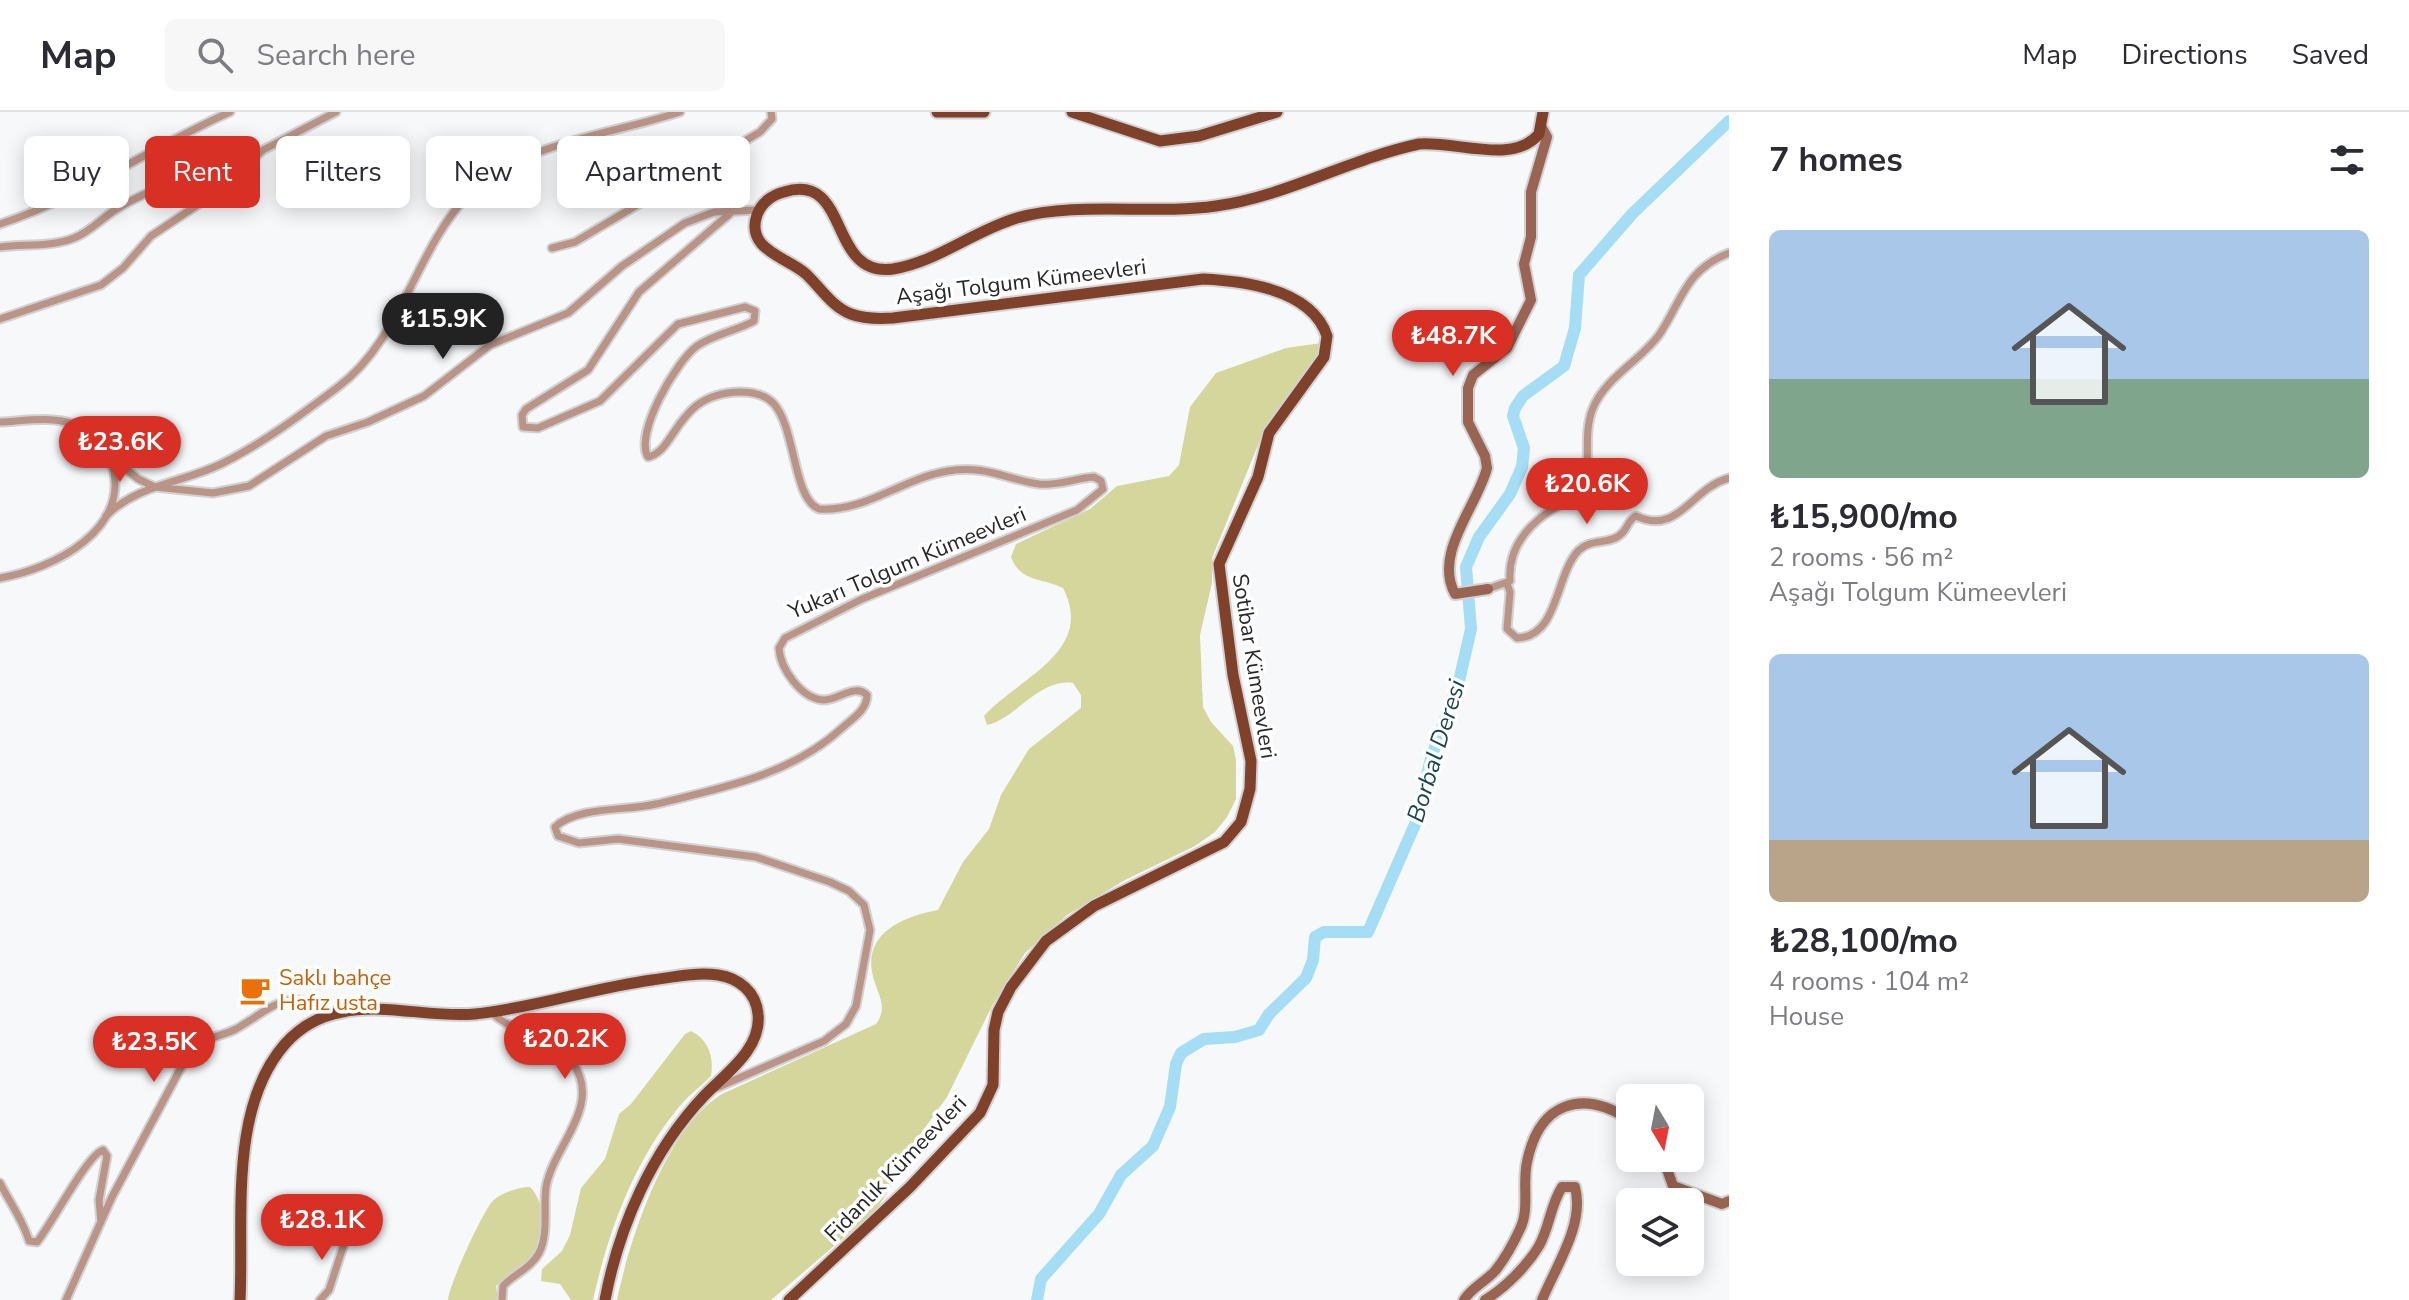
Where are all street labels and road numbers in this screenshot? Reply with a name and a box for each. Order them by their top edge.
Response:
street label: Aşağı Tolgum Kümeevleri [894,252,1148,312]
street label: Yukarı Tolgum Kümeevleri [783,499,1031,627]
street label: Sotibar Kümeevleri [1225,572,1283,761]
street label: Fidanlık Kümeevleri [818,1089,973,1248]

